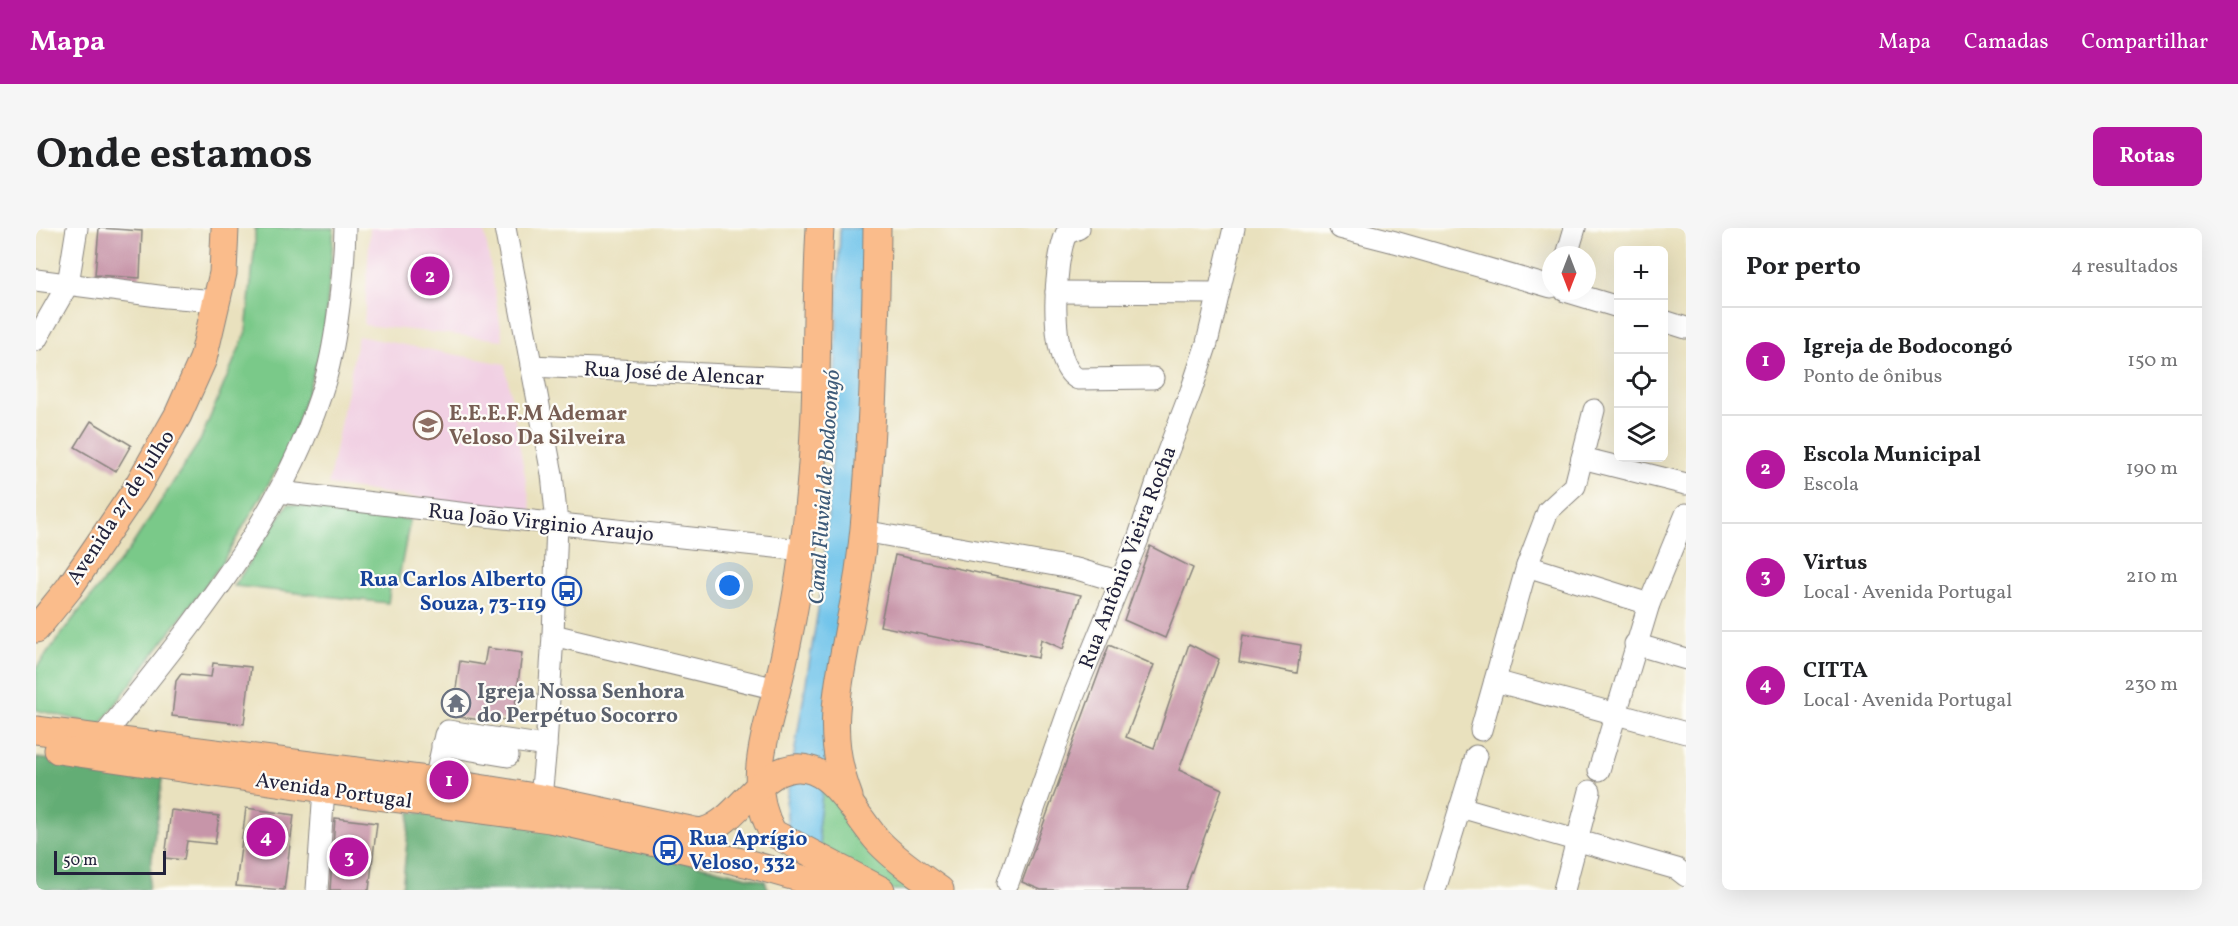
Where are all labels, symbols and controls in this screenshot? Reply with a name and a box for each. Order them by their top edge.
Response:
text: Mapa [30,23,105,62]
text: Mapa [1878,28,1931,57]
text: Camadas [1964,28,2048,57]
text: Compartilhar [2081,28,2208,57]
text: Onde estamos [36,127,312,186]
button: Rotas [2093,127,2202,186]
north arrow [1542,246,1596,300]
map controls [1614,246,1668,462]
button: + [1614,246,1668,300]
text: Por perto [1746,249,1861,285]
text: 4 resultados [2071,253,2178,281]
pin: 2 [410,254,450,298]
button: − [1614,300,1668,354]
text: Igreja de Bodocongó [1803,332,2013,363]
text: 1 [1761,347,1770,375]
text: 150 m [2127,347,2178,375]
button: locate [1614,354,1668,408]
street label: Rua José de Alencar [583,355,765,394]
text: Ponto de ônibus [1803,363,1942,391]
water label: Canal Fluvial de Bodocongó [802,369,849,606]
place label: E.E.E.F.M Ademar Veloso Da Silveira [449,400,627,453]
button: layers [1614,408,1668,462]
school or university icon: E.E.E.F.M Ademar Veloso Da Silveira [412,409,444,441]
street label: Avenida 27 de Julho [60,425,182,591]
text: Escola Municipal [1803,440,1981,471]
street label: Rua Antônio Vieira Rocha [1072,442,1184,673]
text: 2 [1760,455,1771,483]
text: 190 m [2126,455,2178,483]
text: Escola [1803,471,1859,499]
street label: Rua João Virginio Araujo [426,497,655,550]
text: Virtus [1803,548,1867,579]
text: 3 [1760,563,1771,591]
text: 210 m [2126,563,2178,591]
place label: Rua Carlos Alberto Souza, 73-119 [360,566,546,619]
your location [715,571,744,600]
bus stop icon: Rua Carlos Alberto Souza, 73-119 [551,575,583,607]
text: Local · Avenida Portugal [1803,579,2012,607]
text: CITTA [1803,656,1868,687]
text: 4 [1759,671,1772,699]
text: 230 m [2124,671,2178,699]
place label: Igreja Nossa Senhora do Perpétuo Socorro [477,678,685,731]
temple icon: Igreja Nossa Senhora do Perpétuo Socorro [440,687,472,719]
text: Local · Avenida Portugal [1803,687,2012,715]
pin: 1 [430,758,468,802]
street label: Avenida Portugal [253,766,414,817]
pin: 4 [246,814,286,860]
place label: Rua Aprígio Veloso, 332 [689,825,807,878]
pin: 3 [330,834,368,880]
bus stop icon: Rua Aprígio Veloso, 332 [652,834,684,866]
scale bar [54,848,166,876]
text: 50 m [63,850,97,872]

